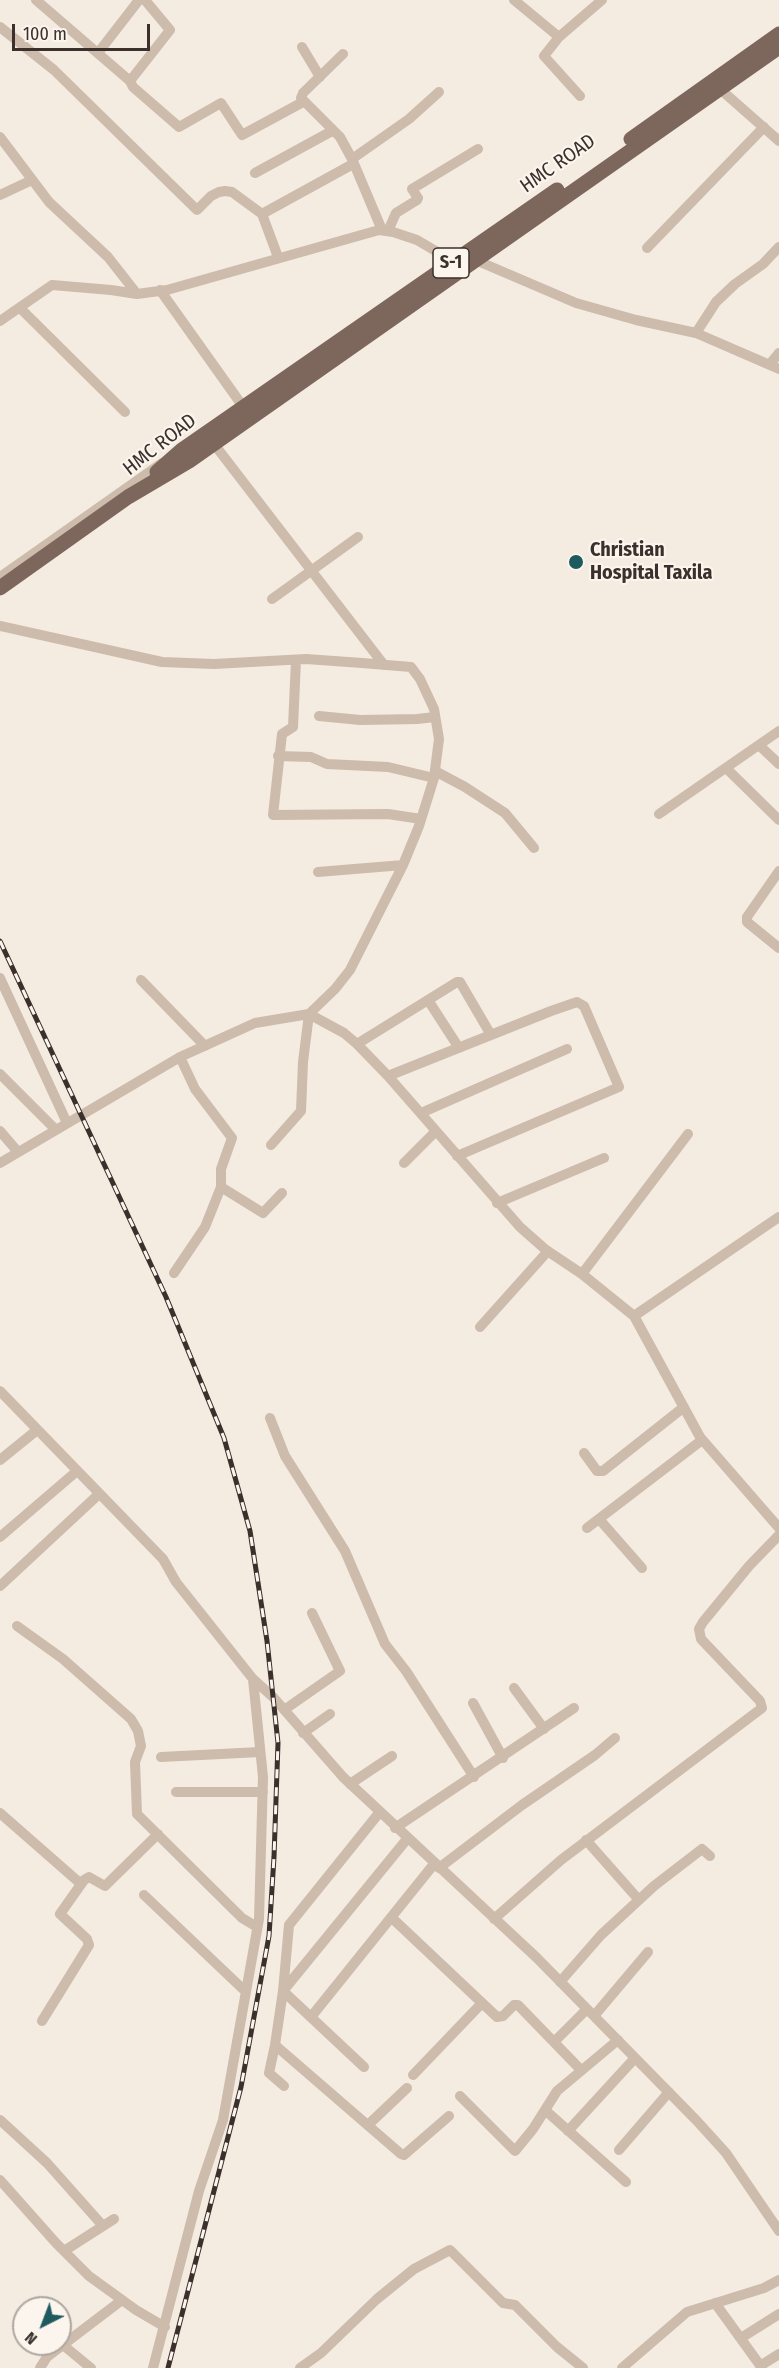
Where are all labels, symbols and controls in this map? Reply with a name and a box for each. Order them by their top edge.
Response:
scale bar [15,12,153,50]
text: 100 m [23,23,67,45]
street label: HMC ROAD [516,129,600,199]
road number: S-1 [433,248,469,278]
street label: HMC ROAD [119,409,201,481]
place label: Christian Hospital Taxila [590,538,712,585]
marker: Christian Hospital Taxila [567,553,585,571]
north arrow [12,2296,72,2356]
text: N [21,2328,41,2349]

